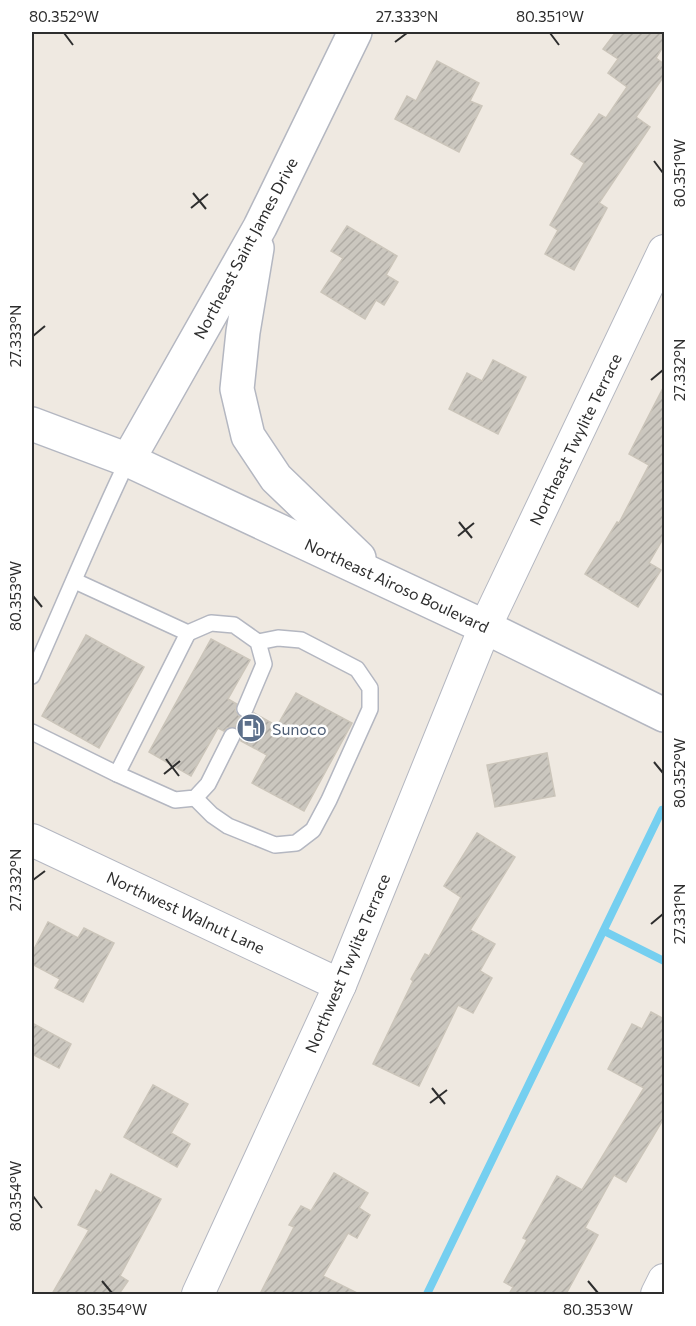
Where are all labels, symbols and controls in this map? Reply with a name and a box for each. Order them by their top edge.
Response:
text: 80.352°W [29,7,99,25]
text: 27.333°N [376,7,438,25]
text: 80.351°W [516,7,584,25]
text: 80.351°W [670,139,688,207]
street label: Northeast Saint James Drive [189,154,301,342]
text: 27.333°N [6,305,24,367]
text: 27.332°N [670,339,688,401]
street label: Northeast Twylite Terrace [525,350,625,528]
street label: Northeast Airoso Boulevard [302,534,492,636]
text: 80.353°W [6,561,24,631]
fuel station icon: Sunoco [235,712,267,744]
place label: Sunoco [272,719,327,738]
text: 80.352°W [670,738,688,808]
text: 27.332°N [6,849,24,911]
street label: Northwest Walnut Lane [104,867,268,957]
street label: Northwest Twylite Terrace [301,871,393,1055]
text: 27.331°N [670,884,688,944]
text: 80.354°W [6,1161,24,1231]
text: 80.354°W [77,1300,147,1318]
text: 80.353°W [563,1300,633,1318]

